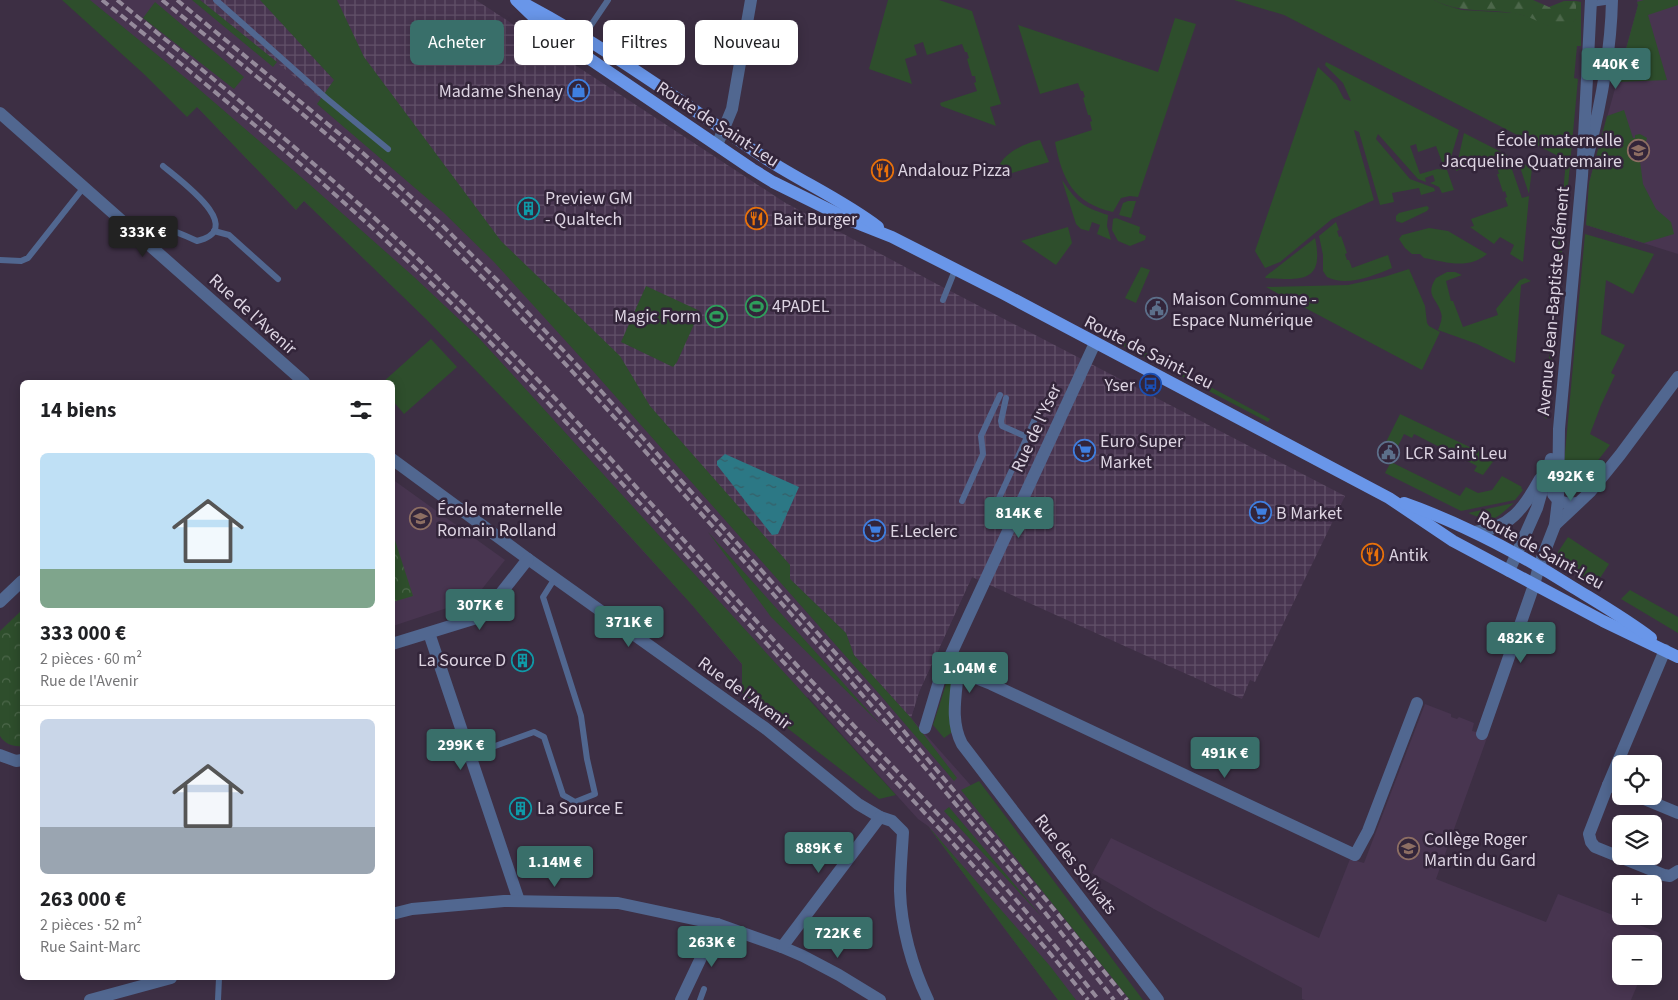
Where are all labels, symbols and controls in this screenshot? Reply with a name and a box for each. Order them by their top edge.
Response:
chip: Acheter [410,20,504,65]
chip: Louer [514,20,593,65]
chip: Filtres [603,20,685,65]
chip: Nouveau [695,20,798,65]
pin: 440K € [1575,48,1657,90]
text: 440K € [1593,53,1639,75]
street label: Route de Saint-Leu [651,75,784,174]
place label: Madame Shenay [439,79,564,104]
shop icon: Madame Shenay [567,79,591,103]
place label: École maternelle Jacqueline Quatremaire [1441,128,1622,174]
school or university icon: École maternelle Jacqueline Quatremaire [1626,138,1650,162]
restaurant icon: Andalouz Pizza [870,158,894,182]
place label: Andalouz Pizza [898,158,1011,183]
street label: Avenue Jean-Baptiste Clément [1531,185,1576,417]
place label: Preview GM - Qualtech [545,186,633,232]
building icon: Preview GM - Qualtech [517,196,541,220]
restaurant icon: Bait Burger [745,207,769,231]
place label: Bait Burger [773,207,858,232]
pin: 333K € [102,216,184,258]
text: 333K € [120,221,166,243]
street label: Rue de l'Avenir [203,268,303,361]
place label: Maison Commune - Espace Numérique [1172,287,1317,333]
sports icon: 4PADEL [744,294,768,318]
place label: 4PADEL [772,294,830,319]
public building icon: Maison Commune - Espace Numérique [1144,297,1168,321]
place label: Magic Form [614,304,701,329]
sports icon: Magic Form [705,304,729,328]
street label: Route de Saint-Leu [1080,309,1218,396]
place label: Yser [1103,373,1136,398]
bus stop icon: Yser [1139,373,1163,397]
street label: Rue de l'Yser [1005,379,1068,476]
text: 14 biens [40,395,116,425]
icon: filters [347,396,375,424]
place label: Euro Super Market [1100,429,1184,475]
supermarket icon: Euro Super Market [1072,439,1096,463]
public building icon: LCR Saint Leu [1377,441,1401,465]
place label: LCR Saint Leu [1405,441,1507,466]
pin: 492K € [1530,460,1612,502]
text: 492K € [1548,465,1594,487]
icon: home [163,486,253,576]
pin: 814K € [978,496,1060,539]
place label: École maternelle Romain Rolland [437,497,563,543]
supermarket icon: B Market [1248,501,1272,525]
place label: B Market [1276,501,1342,526]
text: 814K € [996,502,1042,524]
street label: Route de Saint-Leu [1473,505,1609,596]
school or university icon: École maternelle Romain Rolland [409,507,433,531]
supermarket icon: E.Leclerc [862,519,886,543]
place label: E.Leclerc [890,519,957,544]
restaurant icon: Antik [1361,543,1385,567]
place label: Antik [1389,543,1428,568]
pin: 307K € [439,588,521,631]
text: 307K € [457,594,503,616]
pin: 371K € [588,606,670,648]
text: 371K € [606,611,652,633]
text: 333 000 € [40,618,126,648]
pin: 482K € [1480,622,1562,664]
text: 482K € [1498,627,1544,649]
text: 2 pièces · 60 m² [40,648,142,670]
place label: La Source D [418,648,506,673]
building icon: La Source D [510,648,534,672]
street label: Rue de l'Avenir [693,651,797,736]
pin: 1.04M € [924,652,1016,694]
text: 1.04M € [943,657,997,679]
text: Rue de l'Avenir [40,670,138,692]
pin: 299K € [420,728,502,771]
text: 299K € [438,734,484,756]
pin: 491K € [1184,736,1266,779]
text: 491K € [1202,742,1248,764]
icon: home [163,751,253,841]
map controls [1612,755,1662,985]
button: locate [1612,755,1662,805]
building icon: La Source E [509,796,533,820]
place label: La Source E [537,796,624,821]
street label: Rue des Solivats [1028,809,1123,920]
button: layers [1612,815,1662,865]
place label: Collège Roger Martin du Gard [1424,827,1536,873]
pin: 889K € [778,832,860,874]
text: 889K € [796,837,842,859]
school or university icon: Collège Roger Martin du Gard [1396,837,1420,861]
pin: 1.14M € [509,846,601,888]
text: 1.14M € [528,851,582,873]
button: + [1612,875,1662,925]
text: 263 000 € [40,884,126,914]
text: 2 pièces · 52 m² [40,914,142,936]
pin: 722K € [797,916,879,959]
text: 722K € [815,922,861,944]
pin: 263K € [671,926,753,968]
text: 263K € [689,931,735,953]
button: − [1612,935,1662,985]
text: Rue Saint-Marc [40,936,141,958]

